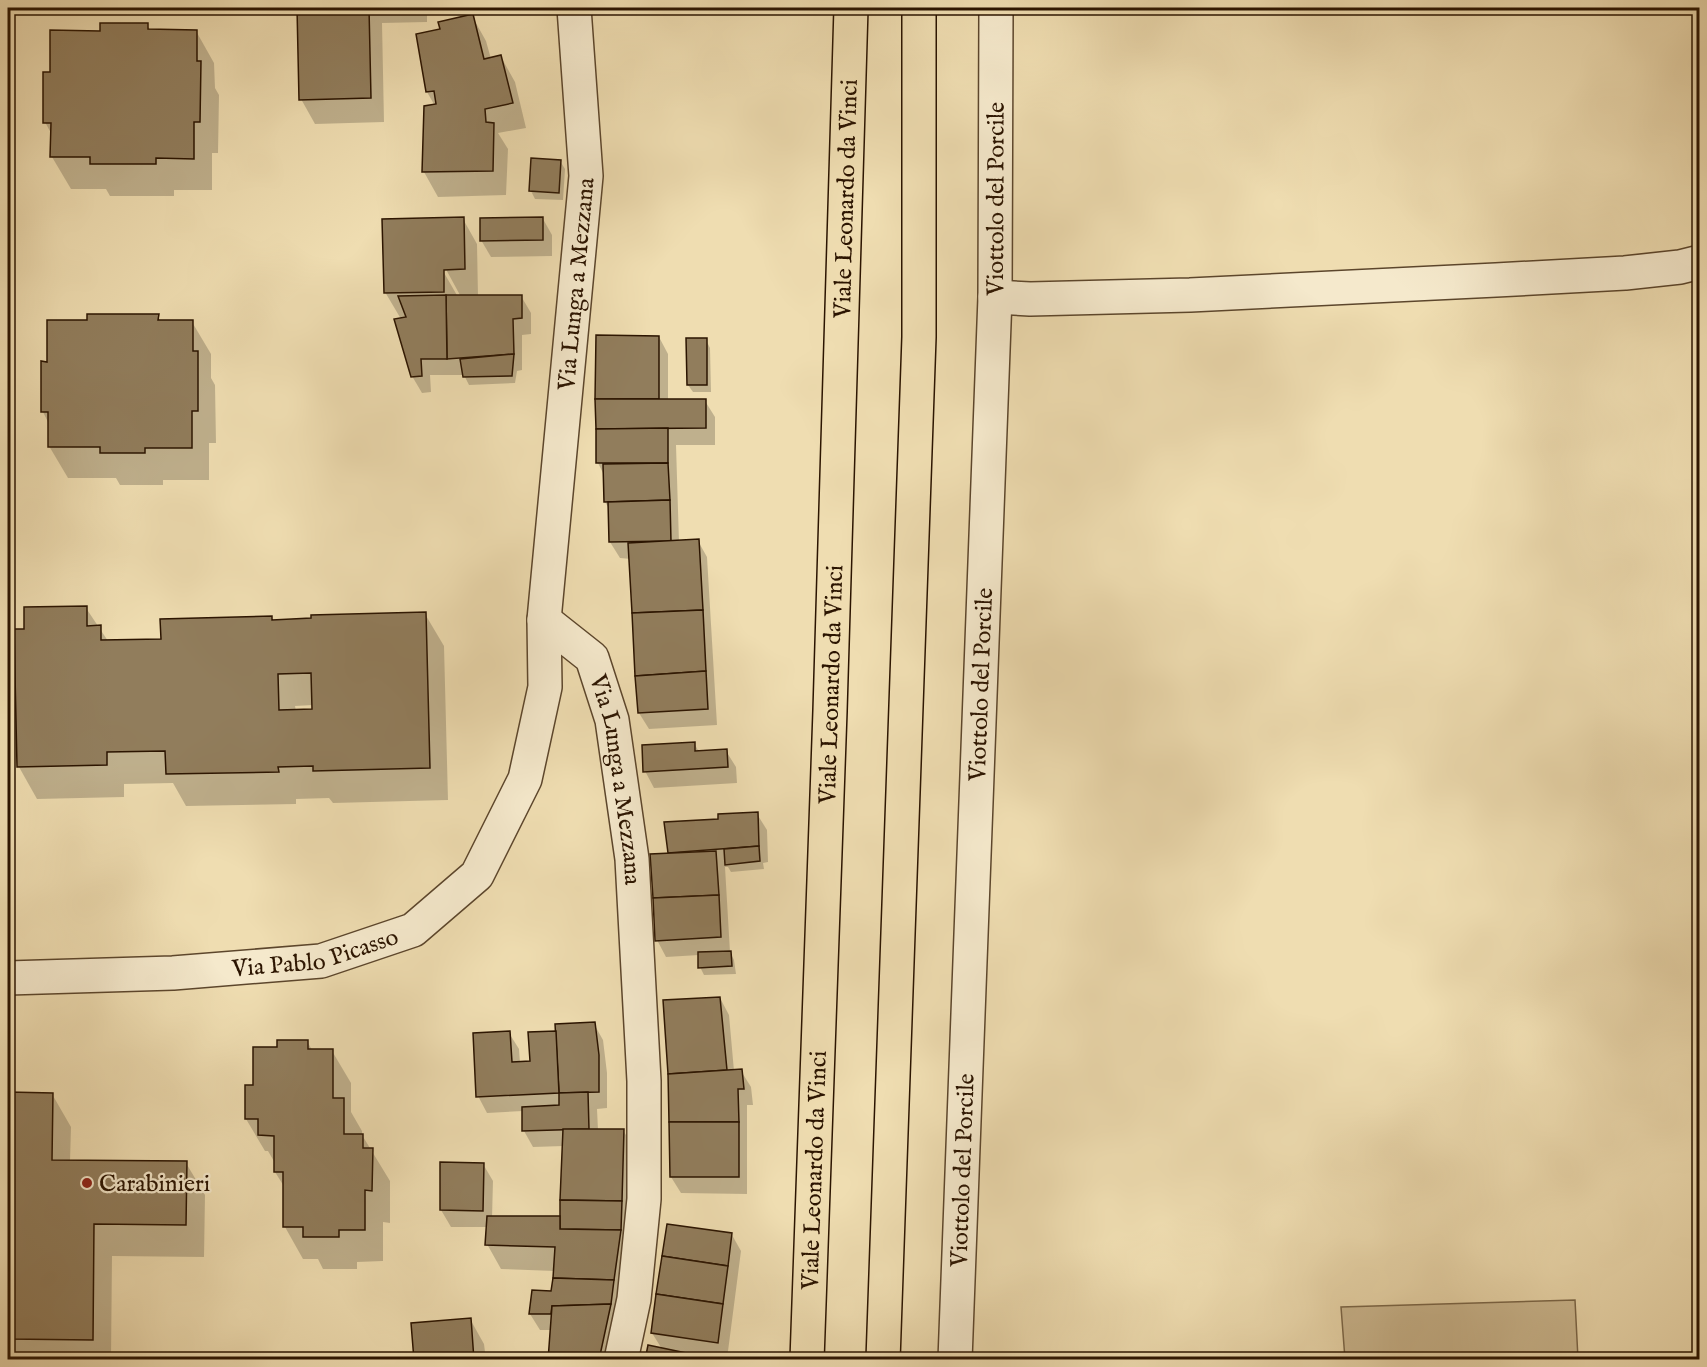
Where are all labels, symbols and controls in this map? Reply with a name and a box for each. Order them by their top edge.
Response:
street label: Viale Leonardo da Vinci [828,79,866,320]
street label: Viottolo del Porcile [981,102,1013,297]
street label: Via Lunga a Mezzana [552,176,603,393]
street label: Viale Leonardo da Vinci [813,564,851,806]
street label: Viottolo del Porcile [963,587,1001,783]
street label: Via Lunga a Mezzana [581,670,647,886]
street label: Via Pablo Picasso [230,922,403,985]
street label: Viale Leonardo da Vinci [795,1050,835,1291]
street label: Viottolo del Porcile [944,1073,983,1269]
place label: Carabinieri [99,1169,210,1200]
marker: Carabinieri [80,1176,94,1190]

